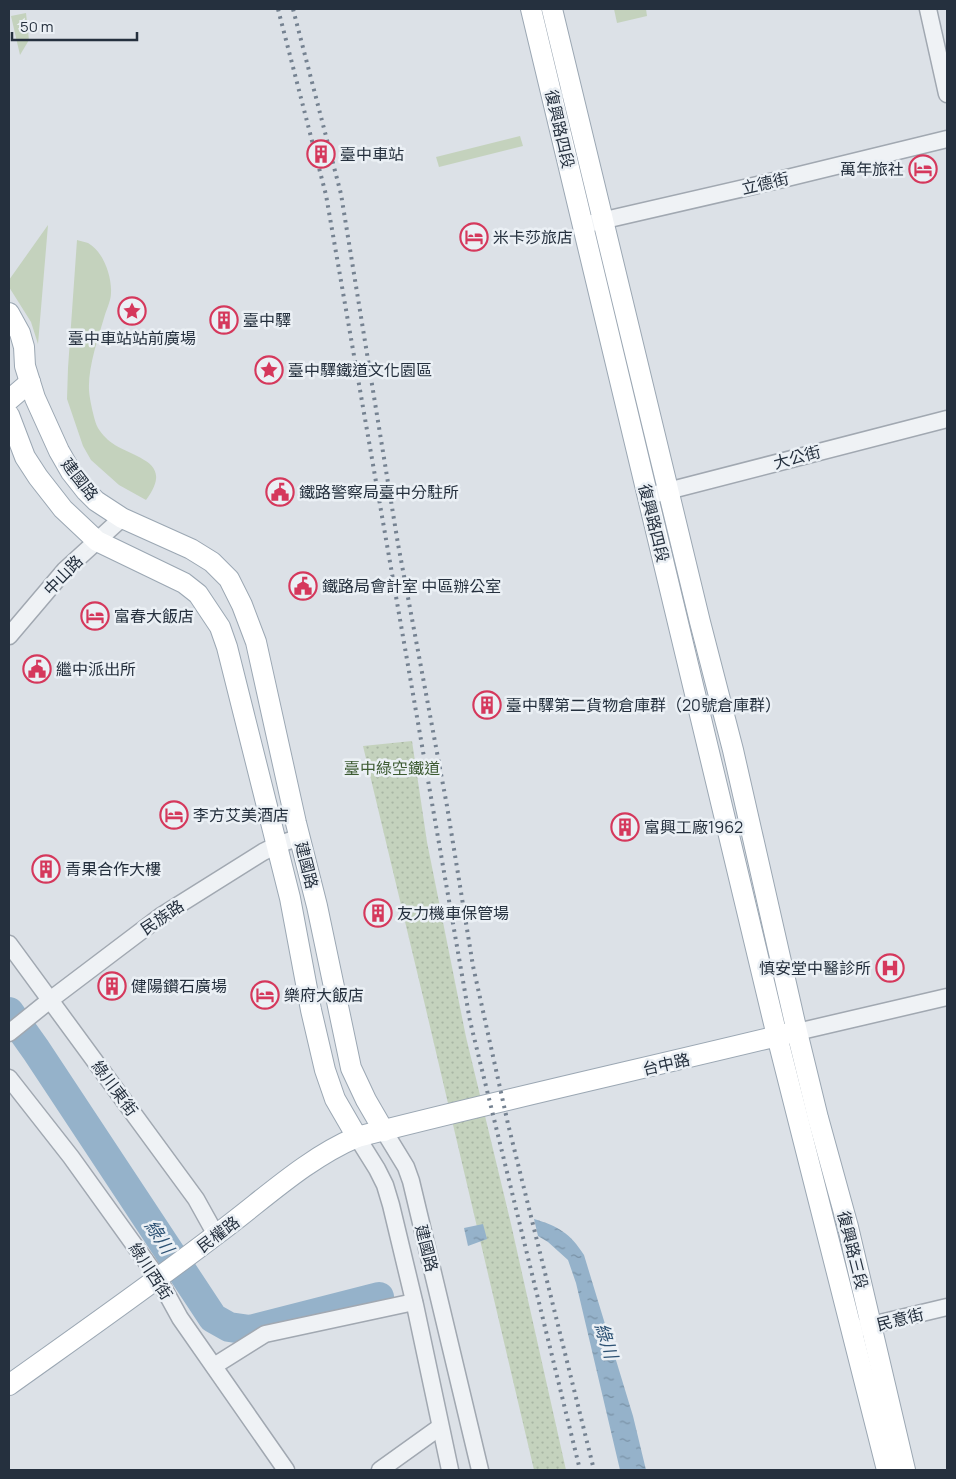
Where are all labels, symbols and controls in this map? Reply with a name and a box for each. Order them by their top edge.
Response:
scale bar [12,10,138,42]
text: 50 m [20,16,54,37]
street label: 復興路四段 [540,88,580,170]
building icon: 臺中車站 [306,139,336,169]
place label: 臺中車站 [340,143,404,165]
hotel icon: 萬年旅社 [908,154,938,184]
place label: 萬年旅社 [840,158,904,180]
street label: 立德街 [739,167,791,199]
hotel icon: 米卡莎旅店 [459,222,489,252]
place label: 米卡莎旅店 [493,226,573,248]
place icon: 臺中車站站前廣場 [117,296,147,326]
building icon: 臺中驛 [209,305,239,335]
place label: 臺中驛 [243,309,291,331]
place label: 臺中車站站前廣場 [68,327,196,349]
place icon: 臺中驛鐵道文化園區 [254,355,284,385]
place label: 臺中驛鐵道文化園區 [288,359,432,381]
street label: 大公街 [771,440,823,474]
street label: 建國路 [57,453,103,505]
public building icon: 鐵路警察局臺中分駐所 [265,477,295,507]
place label: 鐵路警察局臺中分駐所 [299,481,459,503]
street label: 復興路四段 [634,482,674,564]
street label: 中山路 [38,550,88,600]
public building icon: 鐵路局會計室 中區辦公室 [288,571,318,601]
place label: 鐵路局會計室 中區辦公室 [322,575,501,597]
hotel icon: 富春大飯店 [80,601,110,631]
place label: 富春大飯店 [114,605,194,627]
public building icon: 繼中派出所 [22,654,52,684]
place label: 繼中派出所 [56,658,136,680]
building icon: 臺中驛第二貨物倉庫群（20號倉庫群） [472,690,502,720]
place label: 臺中驛第二貨物倉庫群（20號倉庫群） [506,694,781,716]
park label: 臺中綠空鐵道 [344,757,440,779]
hotel icon: 李方艾美酒店 [159,800,189,830]
place label: 李方艾美酒店 [193,804,289,826]
building icon: 富興工廠1962 [610,812,640,842]
place label: 富興工廠1962 [644,816,743,838]
street label: 建國路 [291,839,323,891]
building icon: 青果合作大樓 [31,854,61,884]
place label: 青果合作大樓 [65,858,161,880]
street label: 民族路 [136,894,188,940]
building icon: 友力機車保管場 [363,898,393,928]
place label: 友力機車保管場 [397,902,509,924]
hospital icon: 慎安堂中醫診所 [875,953,905,983]
place label: 慎安堂中醫診所 [759,957,871,979]
building icon: 健陽鑽石廣場 [97,971,127,1001]
place label: 健陽鑽石廣場 [131,975,227,997]
hotel icon: 樂府大飯店 [250,980,280,1010]
place label: 樂府大飯店 [284,984,364,1006]
street label: 台中路 [640,1048,692,1080]
street label: 綠川東街 [87,1056,143,1120]
street label: 復興路三段 [833,1209,873,1291]
street label: 民權路 [192,1211,244,1257]
water label: 綠川 [140,1215,181,1260]
street label: 建國路 [411,1222,443,1274]
street label: 綠川西街 [124,1238,178,1304]
street label: 民意街 [874,1303,926,1335]
water label: 綠川 [590,1320,625,1363]

